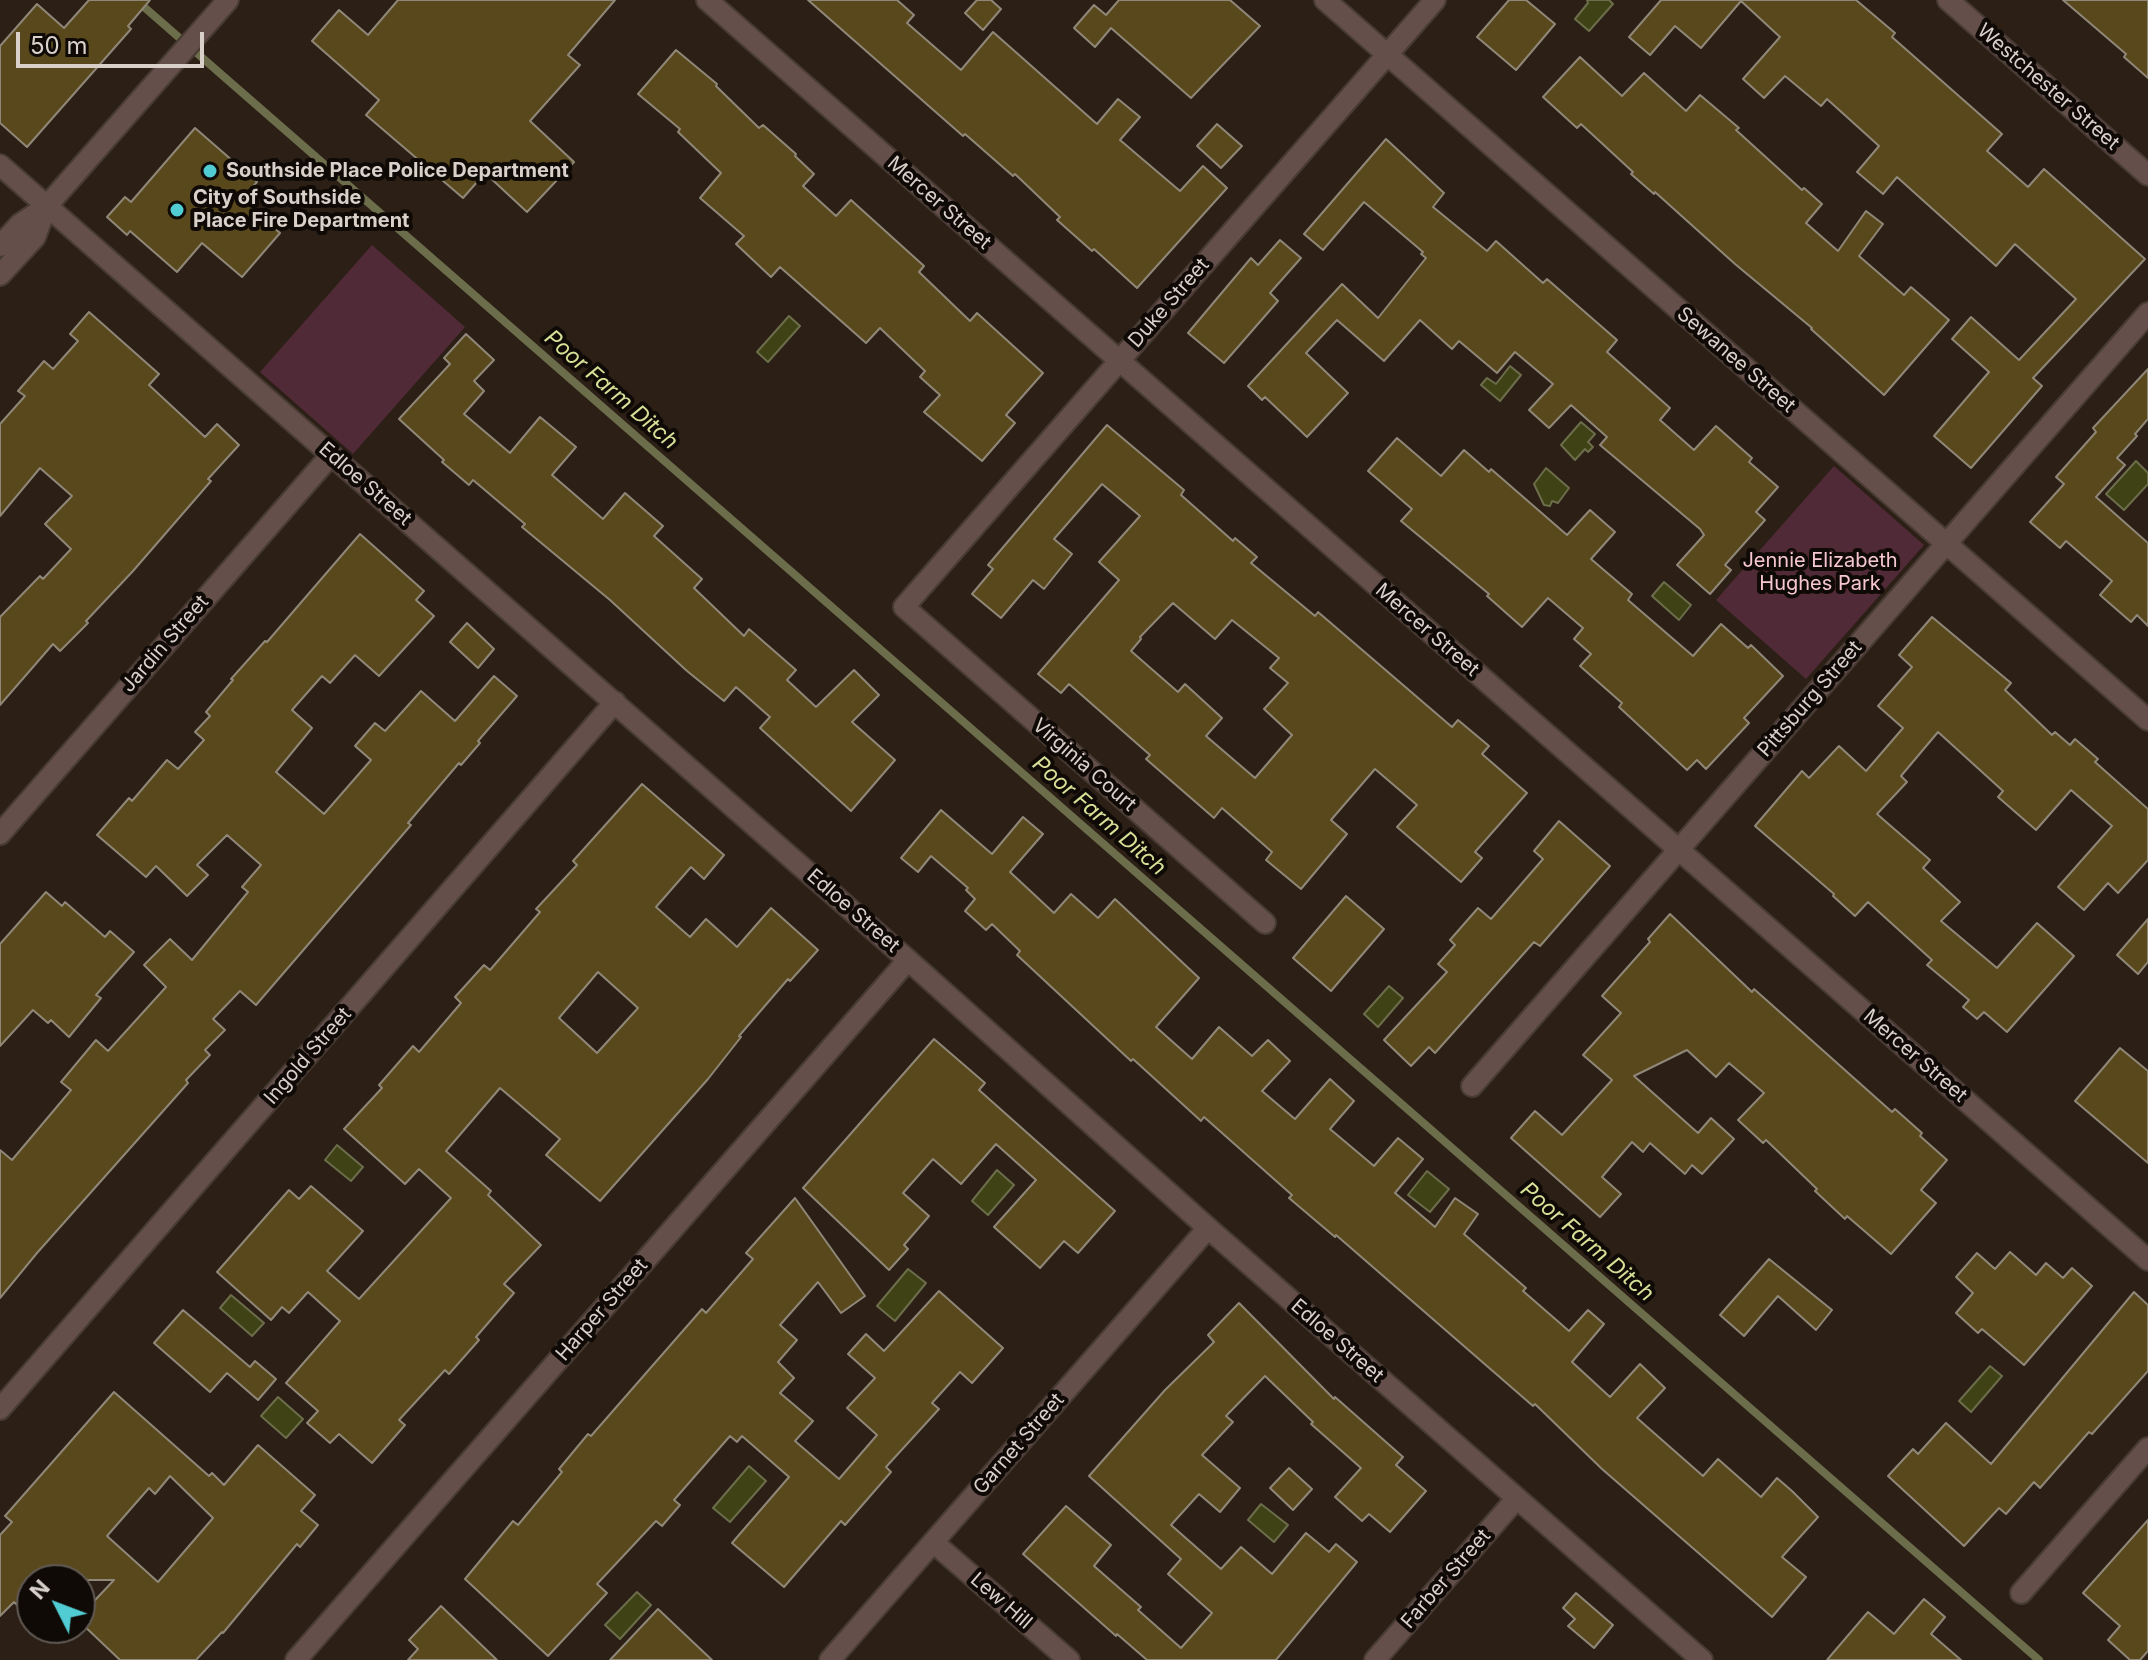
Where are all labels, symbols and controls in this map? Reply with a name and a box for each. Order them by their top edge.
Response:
scale bar [20,16,208,66]
street label: Westchester Street [1972,19,2124,155]
text: 50 m [30,31,88,60]
street label: Mercer Street [882,151,996,255]
place label: Southside Place Police Department [226,159,569,183]
marker: Southside Place Police Department [201,162,219,180]
place label: City of Southside Place Fire Department [193,186,409,233]
marker: City of Southside Place Fire Department [168,201,186,219]
street label: Duke Street [1124,253,1214,353]
street label: Sewanee Street [1672,302,1800,418]
water label: Poor Farm Ditch [539,325,683,455]
street label: Edloe Street [314,437,416,531]
park label: Jennie Elizabeth Hughes Park [1742,549,1898,596]
street label: Mercer Street [1370,578,1484,682]
street label: Jardin Street [116,591,214,697]
street label: Pittsburg Street [1753,636,1867,762]
street label: Virginia Court [1027,714,1141,816]
water label: Poor Farm Ditch [1027,751,1171,881]
street label: Edloe Street [802,864,904,958]
street label: Ingold Street [259,1003,357,1109]
street label: Mercer Street [1858,1004,1972,1108]
water label: Poor Farm Ditch [1515,1177,1659,1307]
street label: Harper Street [551,1254,653,1366]
street label: Edloe Street [1286,1294,1388,1388]
street label: Garnet Street [969,1389,1069,1499]
street label: Farber Street [1396,1524,1496,1634]
north arrow [16,1564,96,1644]
street label: Lew Hill [965,1568,1037,1634]
text: N [24,1574,55,1604]

